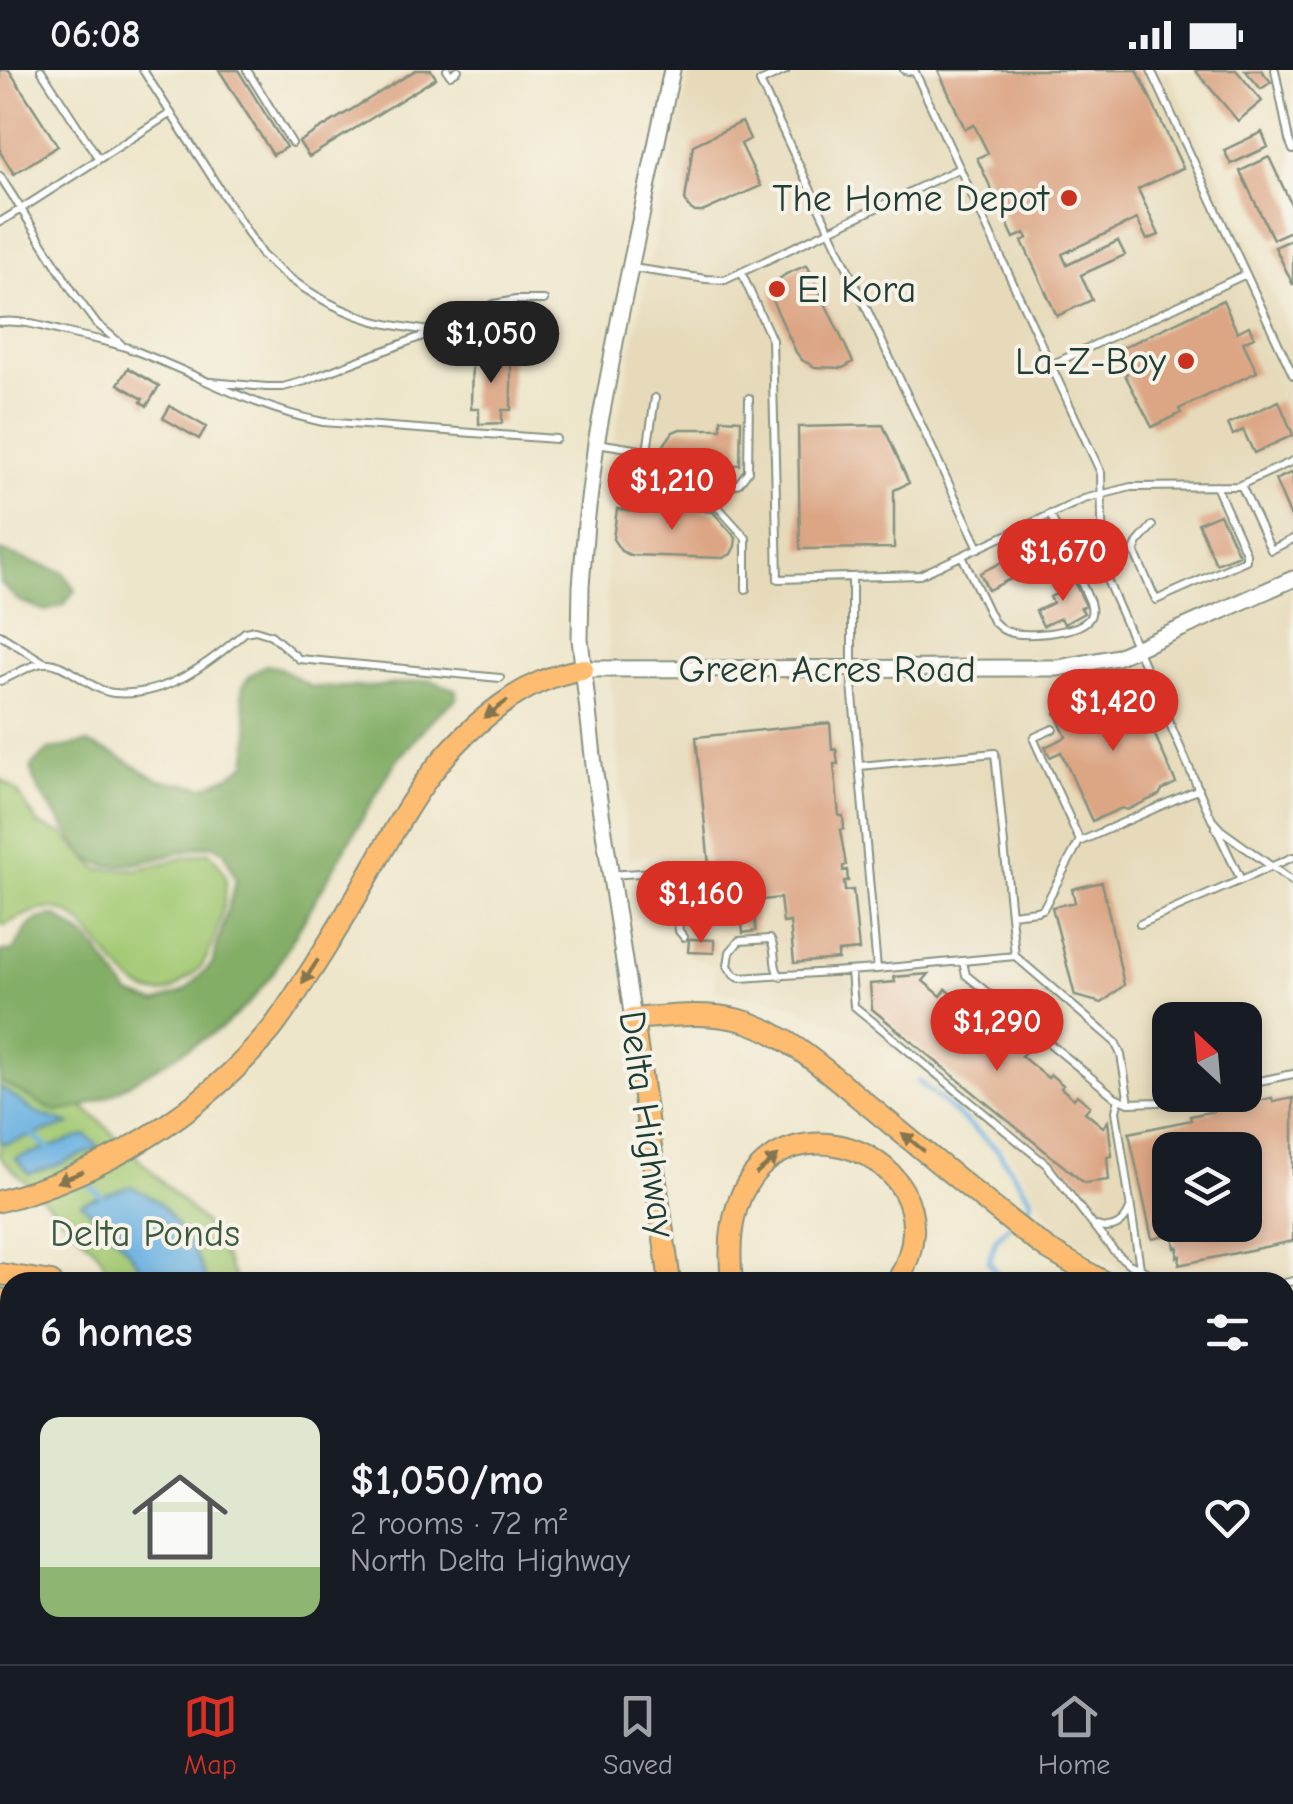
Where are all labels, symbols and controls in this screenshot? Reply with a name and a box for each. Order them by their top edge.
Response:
text: 06:08 [50,13,141,57]
place label: The Home Depot [773,177,1050,221]
marker: The Home Depot [1058,187,1080,209]
place label: El Kora [797,268,916,312]
marker: El Kora [766,278,788,300]
pin: $1,050 [410,301,572,386]
text: $1,050 [445,315,537,352]
place label: La-Z-Boy [1015,340,1166,384]
marker: La-Z-Boy [1175,350,1197,372]
pin: $1,210 [591,448,753,533]
text: $1,210 [630,462,714,499]
pin: $1,670 [982,519,1144,604]
text: $1,670 [1019,533,1107,570]
street label: Green Acres Road [678,648,976,692]
pin: $1,420 [1032,669,1194,754]
text: $1,420 [1069,683,1157,720]
one-way arrow [482,699,509,719]
pin: $1,160 [620,861,782,946]
text: $1,160 [658,875,744,912]
one-way arrow [301,959,319,986]
pin: $1,290 [916,989,1078,1074]
north arrow [1152,1002,1262,1112]
map controls [1152,1002,1262,1242]
text: $1,290 [953,1003,1041,1040]
street label: Delta Highway [609,1008,685,1240]
one-way arrow [901,1132,926,1153]
button: layers [1152,1132,1262,1242]
one-way arrow [754,1154,779,1176]
one-way arrow [55,1170,85,1186]
park label: Delta Ponds [50,1212,240,1256]
icon: filters [1200,1305,1255,1360]
text: 6 homes [40,1308,193,1357]
text: $1,050/mo [350,1456,544,1505]
icon: home [120,1457,240,1577]
icon: heart [1200,1490,1255,1545]
text: 2 rooms · 72 m² [350,1505,567,1542]
text: North Delta Highway [350,1542,630,1579]
tab: Map [183,1689,238,1781]
tab: Saved [603,1689,673,1781]
tab: Home [1038,1689,1110,1781]

